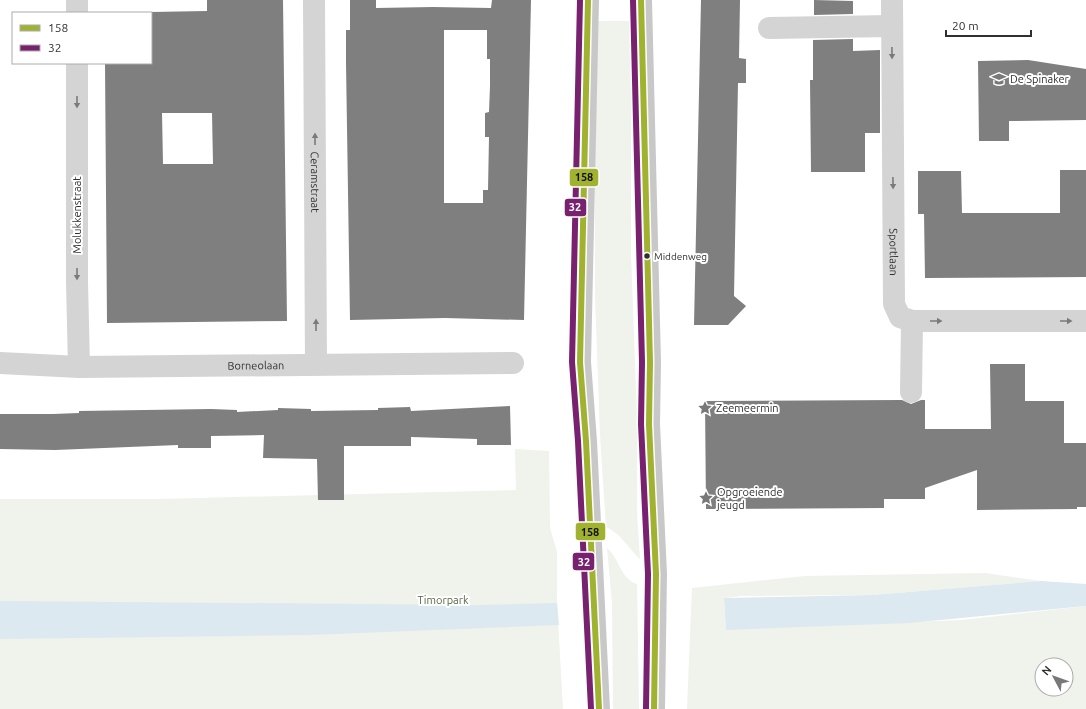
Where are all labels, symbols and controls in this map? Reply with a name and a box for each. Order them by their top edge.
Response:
legend [12,12,152,64]
scale bar [946,12,1031,38]
text: 20 m [952,19,979,32]
text: 158 [48,21,69,34]
text: 32 [48,41,62,54]
one-way arrow [889,47,895,60]
school or university icon: De Spinaker [991,71,1007,87]
place label: De Spinaker [1010,73,1070,85]
one-way arrow [74,96,80,109]
one-way arrow [312,132,318,145]
street label: Ceramstraat [309,151,321,213]
line badge: 158 [569,168,599,187]
text: 158 [575,171,593,183]
street label: Molukkenstraat [71,176,83,254]
one-way arrow [890,177,896,190]
line badge: 32 [564,198,587,217]
text: 32 [569,201,581,213]
street label: Sportlaan [888,228,900,276]
marker: Middenweg [642,251,652,261]
place label: Middenweg [654,251,707,262]
one-way arrow [74,268,80,281]
one-way arrow [313,318,319,331]
one-way arrow [930,318,943,324]
one-way arrow [1060,318,1073,324]
street label: Borneolaan [227,359,284,372]
place icon: Zeemeermin [697,400,713,416]
place label: Zeemeermin [716,402,779,414]
place label: Opgroeiende jeugd [716,486,783,511]
place icon: Opgroeiende jeugd [698,490,714,506]
line badge: 158 [575,522,606,541]
text: 158 [581,526,599,538]
line badge: 32 [572,552,595,571]
text: 32 [578,556,590,568]
park label: Timorpark [418,594,469,606]
north arrow [1034,657,1074,697]
text: N [1039,663,1054,677]

